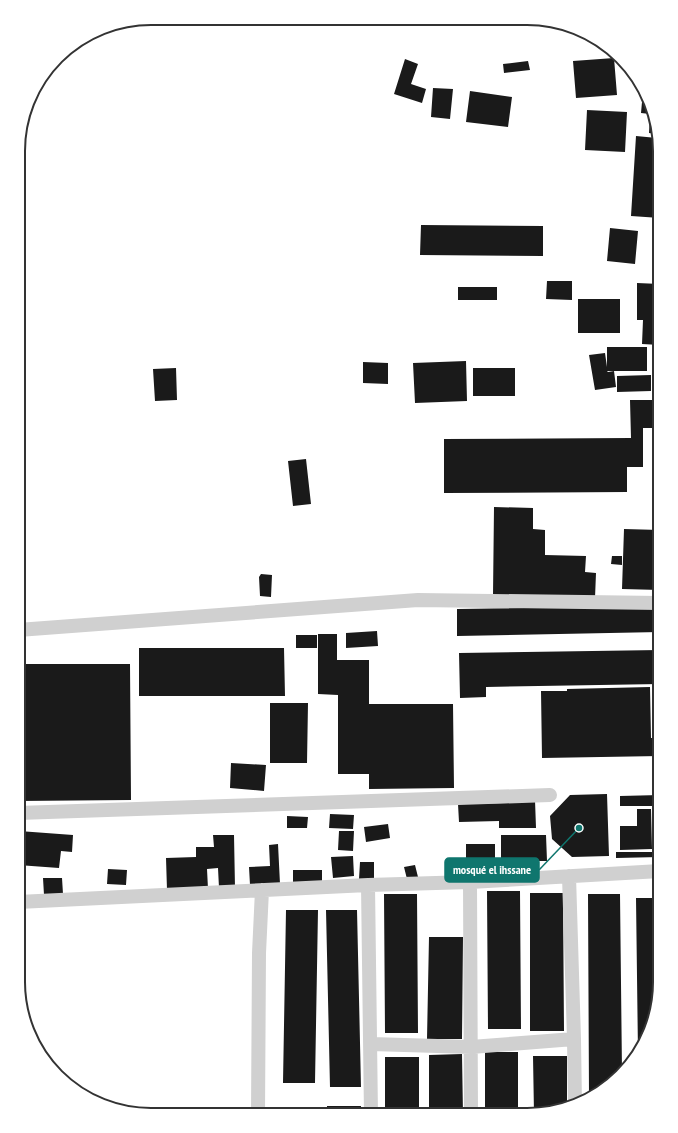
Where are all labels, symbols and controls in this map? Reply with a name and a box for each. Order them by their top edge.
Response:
callout: mosqué el ihssane [445,858,539,882]
text: mosqué el ihssane [453,862,531,877]

